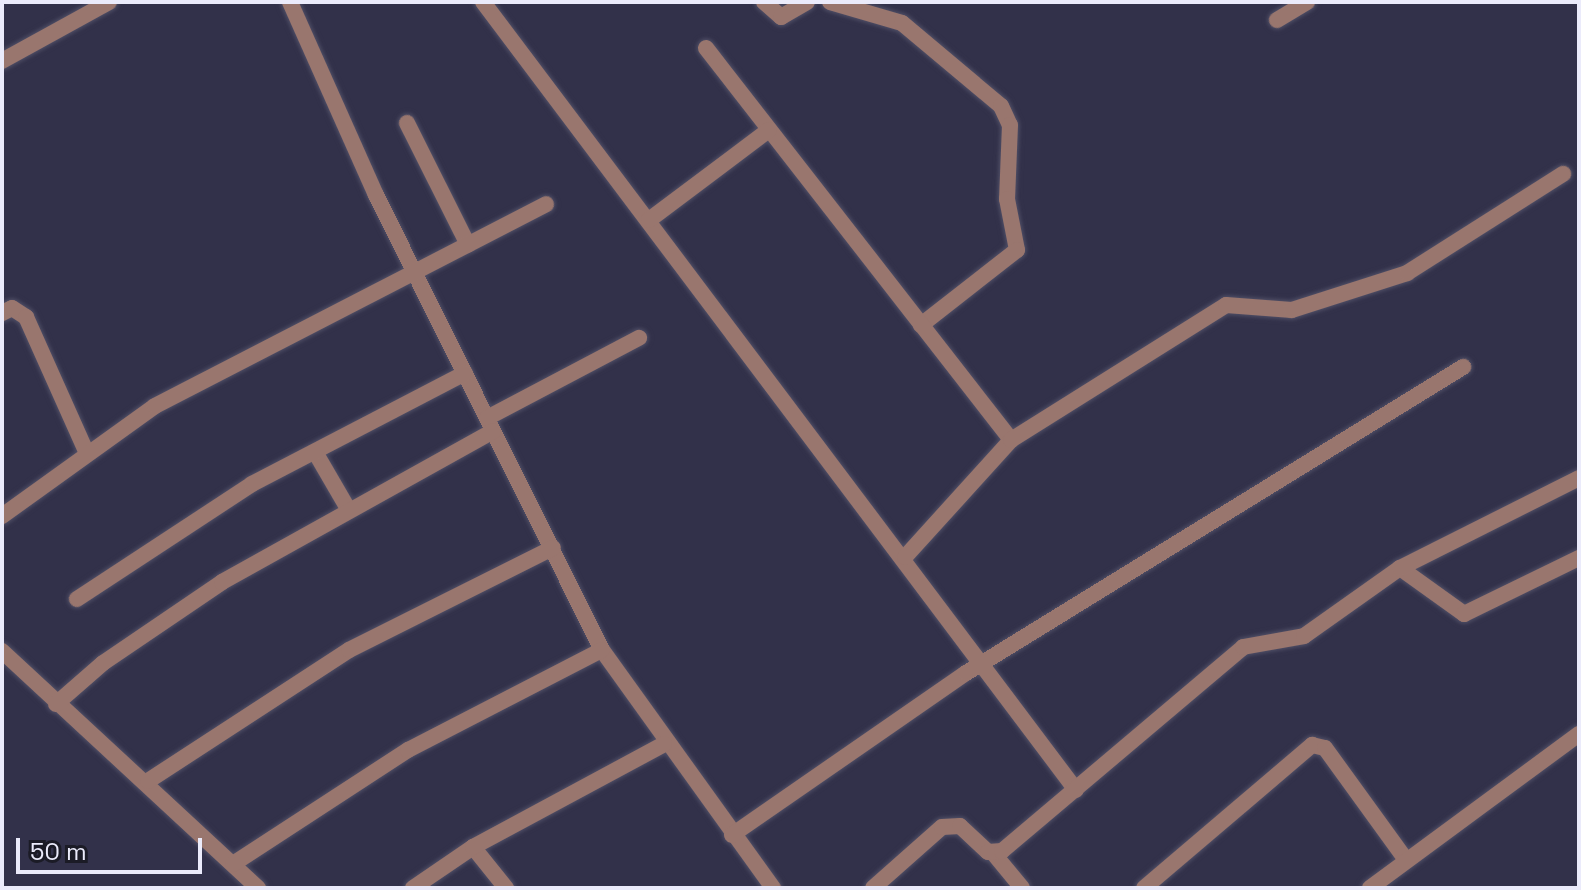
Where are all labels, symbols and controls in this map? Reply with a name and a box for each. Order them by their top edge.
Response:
scale bar [20,822,206,872]
text: 50 m [30,836,87,867]

